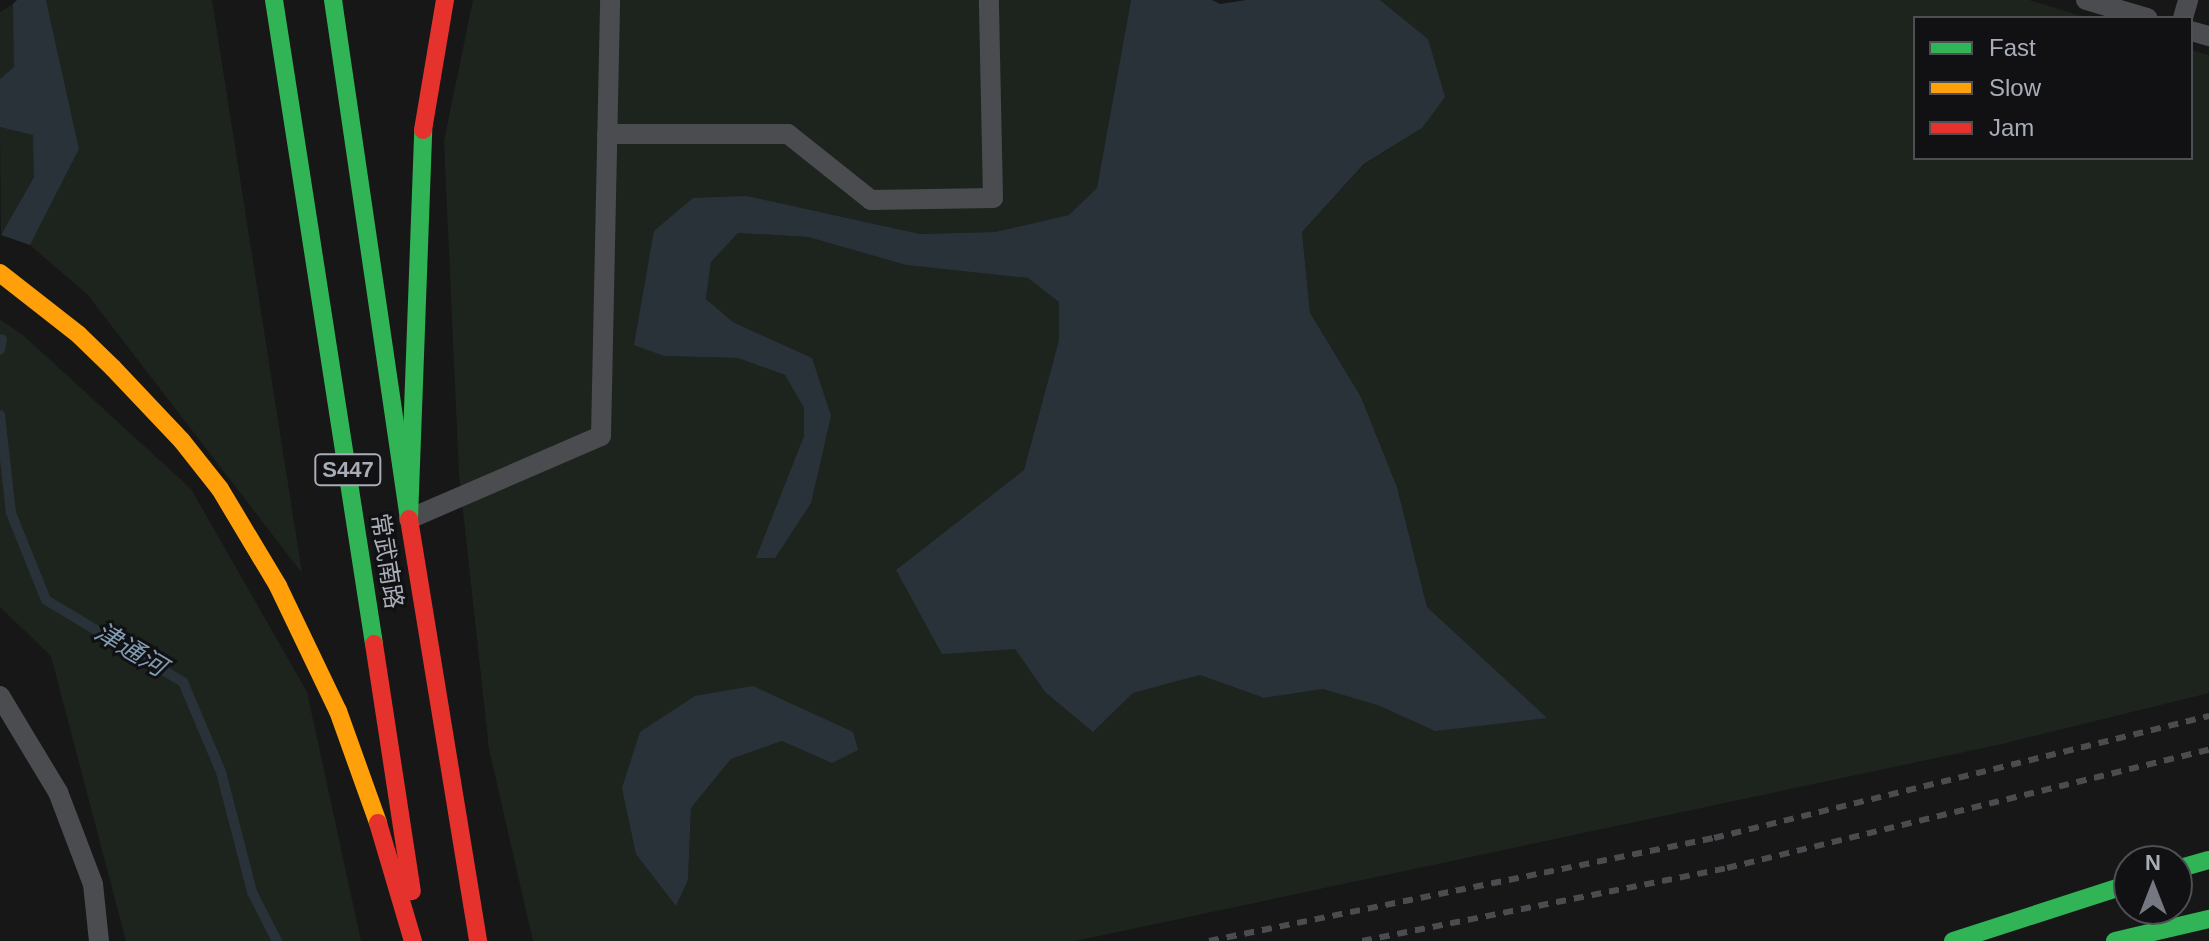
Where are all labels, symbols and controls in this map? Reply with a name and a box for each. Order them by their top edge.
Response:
legend [1913,16,2193,160]
text: Fast [1989,34,2036,61]
text: Slow [1989,74,2041,101]
text: Jam [1989,114,2034,141]
road number: S447 [314,452,382,488]
street label: 常武南路 [365,511,409,611]
water label: 津通河 [89,617,171,683]
north arrow [2113,845,2193,925]
text: N [2145,850,2161,875]

